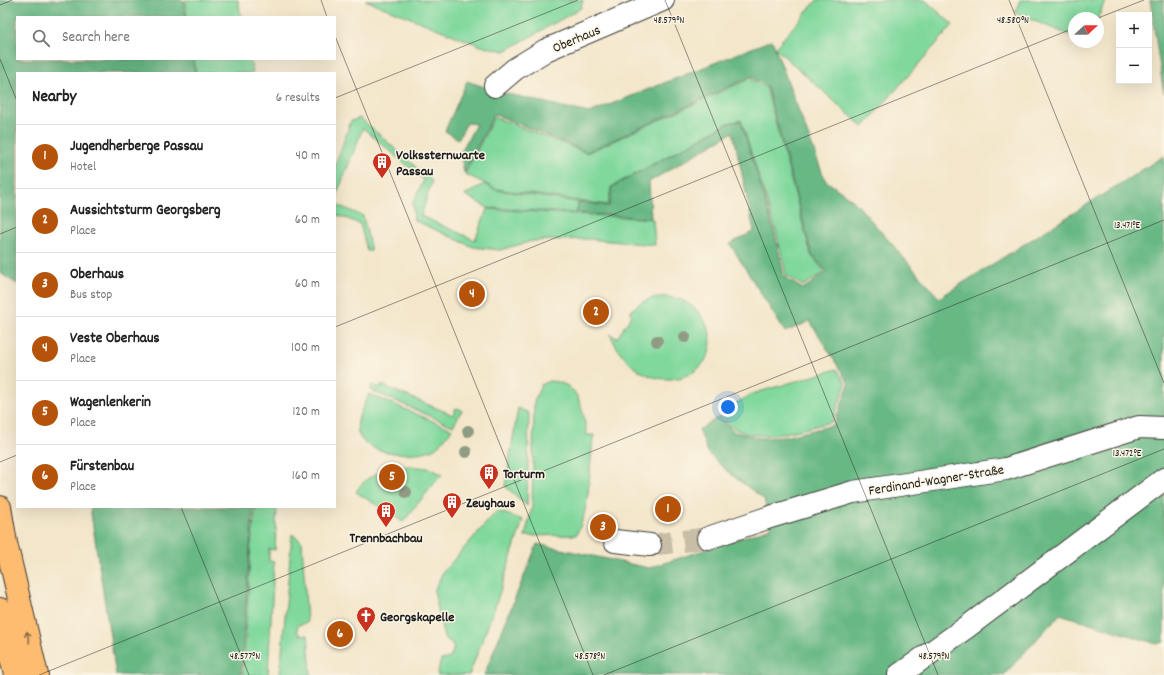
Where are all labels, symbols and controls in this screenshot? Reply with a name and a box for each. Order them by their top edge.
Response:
north arrow [1068,12,1104,48]
map controls [1116,12,1152,84]
button: + [1116,12,1152,48]
text: 48.579°N [653,14,685,28]
text: 48.580°N [997,14,1029,28]
search box [16,16,336,60]
street label: Oberhaus [550,21,604,59]
icon: search [30,27,52,49]
text: Search here [62,27,130,49]
button: − [1116,48,1152,84]
text: Nearby [32,86,76,110]
text: 6 results [276,89,320,108]
text: Jugendherberge Passau [70,136,203,158]
place label: Volkssternwarte Passau [396,146,485,182]
text: 1 [44,147,46,166]
text: 40 m [296,147,320,166]
building icon: Volkssternwarte Passau [371,151,393,179]
text: Hotel [70,158,96,177]
text: Aussichtsturm Georgsberg [70,200,221,222]
text: 2 [42,211,48,230]
text: 60 m [295,211,320,230]
text: 13.471°E [1114,219,1141,233]
text: Place [70,222,96,241]
text: Oberhaus [70,264,124,286]
text: 3 [42,275,48,294]
text: 60 m [295,275,320,294]
pin: 4 [459,279,485,309]
text: Bus stop [70,286,112,305]
pin: 2 [583,297,609,327]
text: Veste Oberhaus [70,328,160,350]
text: 4 [42,339,48,358]
text: 100 m [291,339,320,358]
text: Place [70,350,96,369]
text: Wagenlenkerin [70,392,151,414]
your location [718,397,738,417]
text: 5 [42,403,48,422]
text: 120 m [292,403,320,422]
text: Place [70,414,96,433]
text: 13.472°E [1113,447,1142,461]
text: Fürstenbau [70,456,134,478]
street label: Ferdinand-Wagner-Straße [867,460,1005,502]
pin: 5 [379,462,405,492]
building icon: Torturm [478,462,500,490]
place label: Torturm [503,465,545,485]
text: 6 [42,467,48,486]
text: 160 m [292,467,320,486]
text: Place [70,478,96,497]
building icon: Zeughaus [441,491,463,519]
place label: Zeughaus [466,494,516,514]
pin: 1 [655,494,681,524]
building icon: Trennbachbau [375,500,397,528]
pin: 3 [590,512,616,542]
place label: Trennbachbau [349,529,423,549]
church icon: Georgskapelle [355,605,377,633]
place label: Georgskapelle [380,608,454,628]
pin: 6 [327,619,353,649]
one-way arrow [24,631,31,644]
text: 48.577°N [230,650,260,664]
text: 48.578°N [575,650,605,664]
text: 48.579°N [918,650,950,664]

